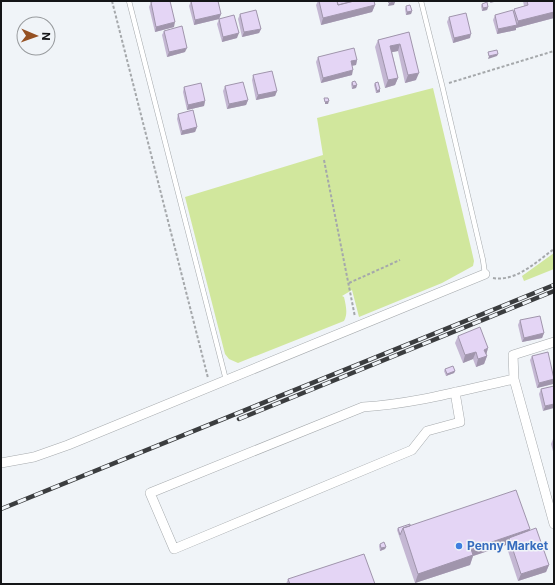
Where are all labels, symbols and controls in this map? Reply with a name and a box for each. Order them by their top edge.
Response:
north arrow [16,16,56,56]
text: N [39,32,53,41]
place label: Penny Market [467,538,549,553]
marker: Penny Market [454,541,464,551]

